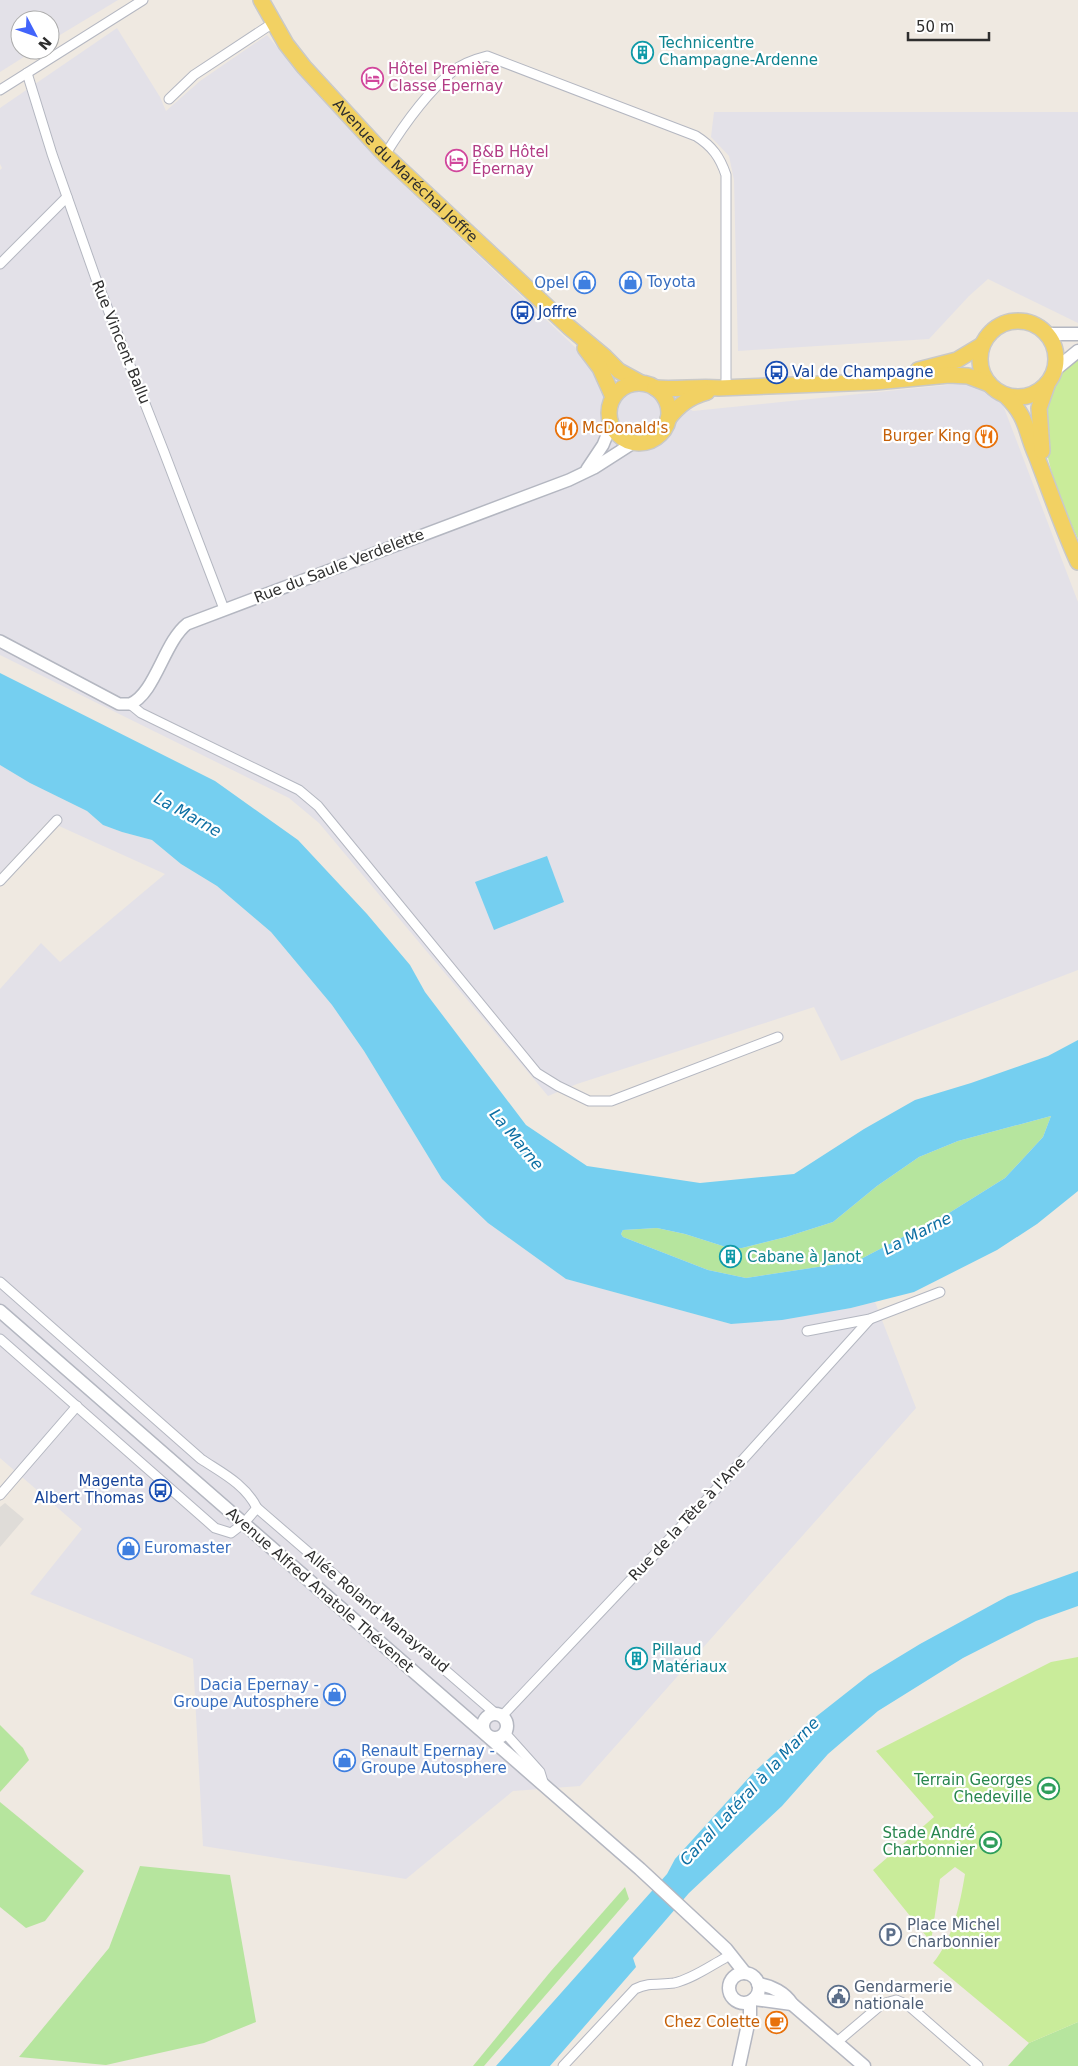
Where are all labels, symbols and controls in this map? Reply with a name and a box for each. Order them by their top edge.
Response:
north arrow [10,10,60,60]
scale bar [908,10,989,42]
text: 50 m [916,18,954,36]
text: N [35,34,55,53]
place label: Technicentre Champagne-Ardenne [658,34,818,69]
building icon: Technicentre Champagne-Ardenne [631,40,655,64]
place label: Hôtel Première Classe Epernay [388,60,503,95]
hotel icon: Hôtel Première Classe Epernay [360,66,384,90]
street label: Avenue du Maréchal Joffre [329,95,482,246]
place label: B&B Hôtel Épernay [472,143,549,178]
hotel icon: B&B Hôtel Épernay [444,149,468,173]
shop icon: Toyota [619,270,643,294]
shop icon: Opel [573,271,597,295]
place label: Toyota [646,273,696,291]
place label: Opel [534,274,569,292]
street label: Rue Vincent Ballu [88,278,154,406]
bus stop icon: Joffre [510,300,534,324]
place label: Joffre [537,303,577,321]
bus stop icon: Val de Champagne [764,360,788,384]
place label: Val de Champagne [792,363,934,381]
restaurant icon: McDonald's [554,416,578,440]
place label: McDonald's [582,419,668,437]
restaurant icon: Burger King [975,424,999,448]
place label: Burger King [883,427,971,445]
street label: Rue du Saule Verdelette [251,525,427,607]
water label: La Marne [151,788,225,841]
water label: La Marne [486,1105,548,1174]
water label: La Marne [880,1208,955,1259]
building icon: Cabane à Janot [719,1245,743,1269]
place label: Cabane à Janot [747,1248,861,1266]
street label: Rue de la Tête à l'Ane [625,1454,749,1584]
place label: Magenta Albert Thomas [35,1472,144,1507]
bus stop icon: Magenta Albert Thomas [148,1478,172,1502]
street label: Avenue Alfred Anatole Thévenet [223,1504,417,1676]
shop icon: Euromaster [116,1536,140,1560]
place label: Euromaster [144,1539,232,1557]
street label: Allée Roland Manayraud [302,1546,452,1676]
place label: Pillaud Matériaux [652,1641,727,1676]
building icon: Pillaud Matériaux [624,1647,648,1671]
place label: Dacia Epernay - Groupe Autosphere [173,1676,319,1711]
shop icon: Dacia Epernay - Groupe Autosphere [323,1682,347,1706]
water label: Canal Latéral à la Marne [676,1713,823,1869]
place label: Renault Epernay - Groupe Autosphere [361,1742,507,1777]
shop icon: Renault Epernay - Groupe Autosphere [333,1748,357,1772]
place label: Terrain Georges Chedeville [913,1771,1032,1806]
sports icon: Terrain Georges Chedeville [1036,1777,1060,1801]
place label: Stade André Charbonnier [882,1824,976,1859]
sports icon: Stade André Charbonnier [979,1830,1003,1854]
place label: Place Michel Charbonnier [907,1916,1000,1951]
parking icon: Place Michel Charbonnier [879,1922,903,1946]
place label: Gendarmerie nationale [854,1978,952,2013]
public building icon: Gendarmerie nationale [826,1984,850,2008]
cafe icon: Chez Colette [764,2010,788,2034]
place label: Chez Colette [664,2013,760,2031]

